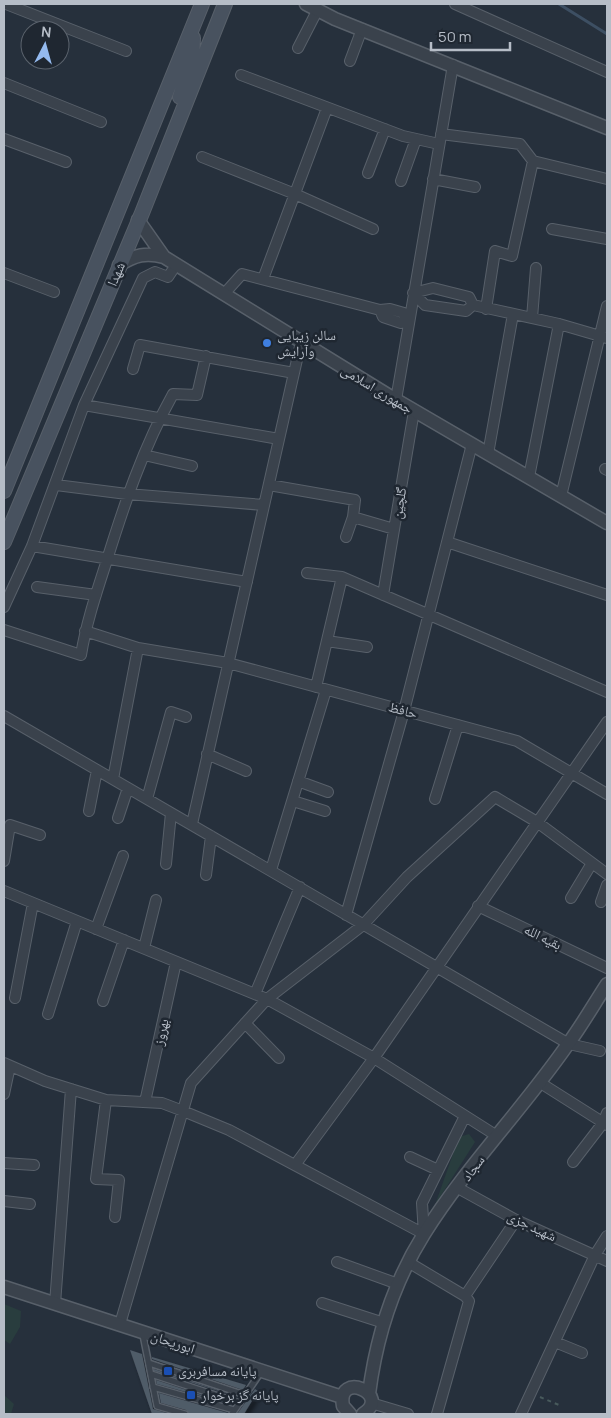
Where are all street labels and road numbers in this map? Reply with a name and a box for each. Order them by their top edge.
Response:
street label: شهدا [102,259,129,289]
street label: جمهوری اسلامی [338,360,417,417]
street label: گلچین [387,486,410,520]
street label: حافظ [387,697,420,722]
street label: بقیه الله [521,919,565,954]
street label: بهروز [148,1017,173,1048]
street label: سجاد [457,1151,489,1185]
street label: شهید جزی [505,1206,560,1245]
street label: ابوریحان [149,1326,197,1358]

